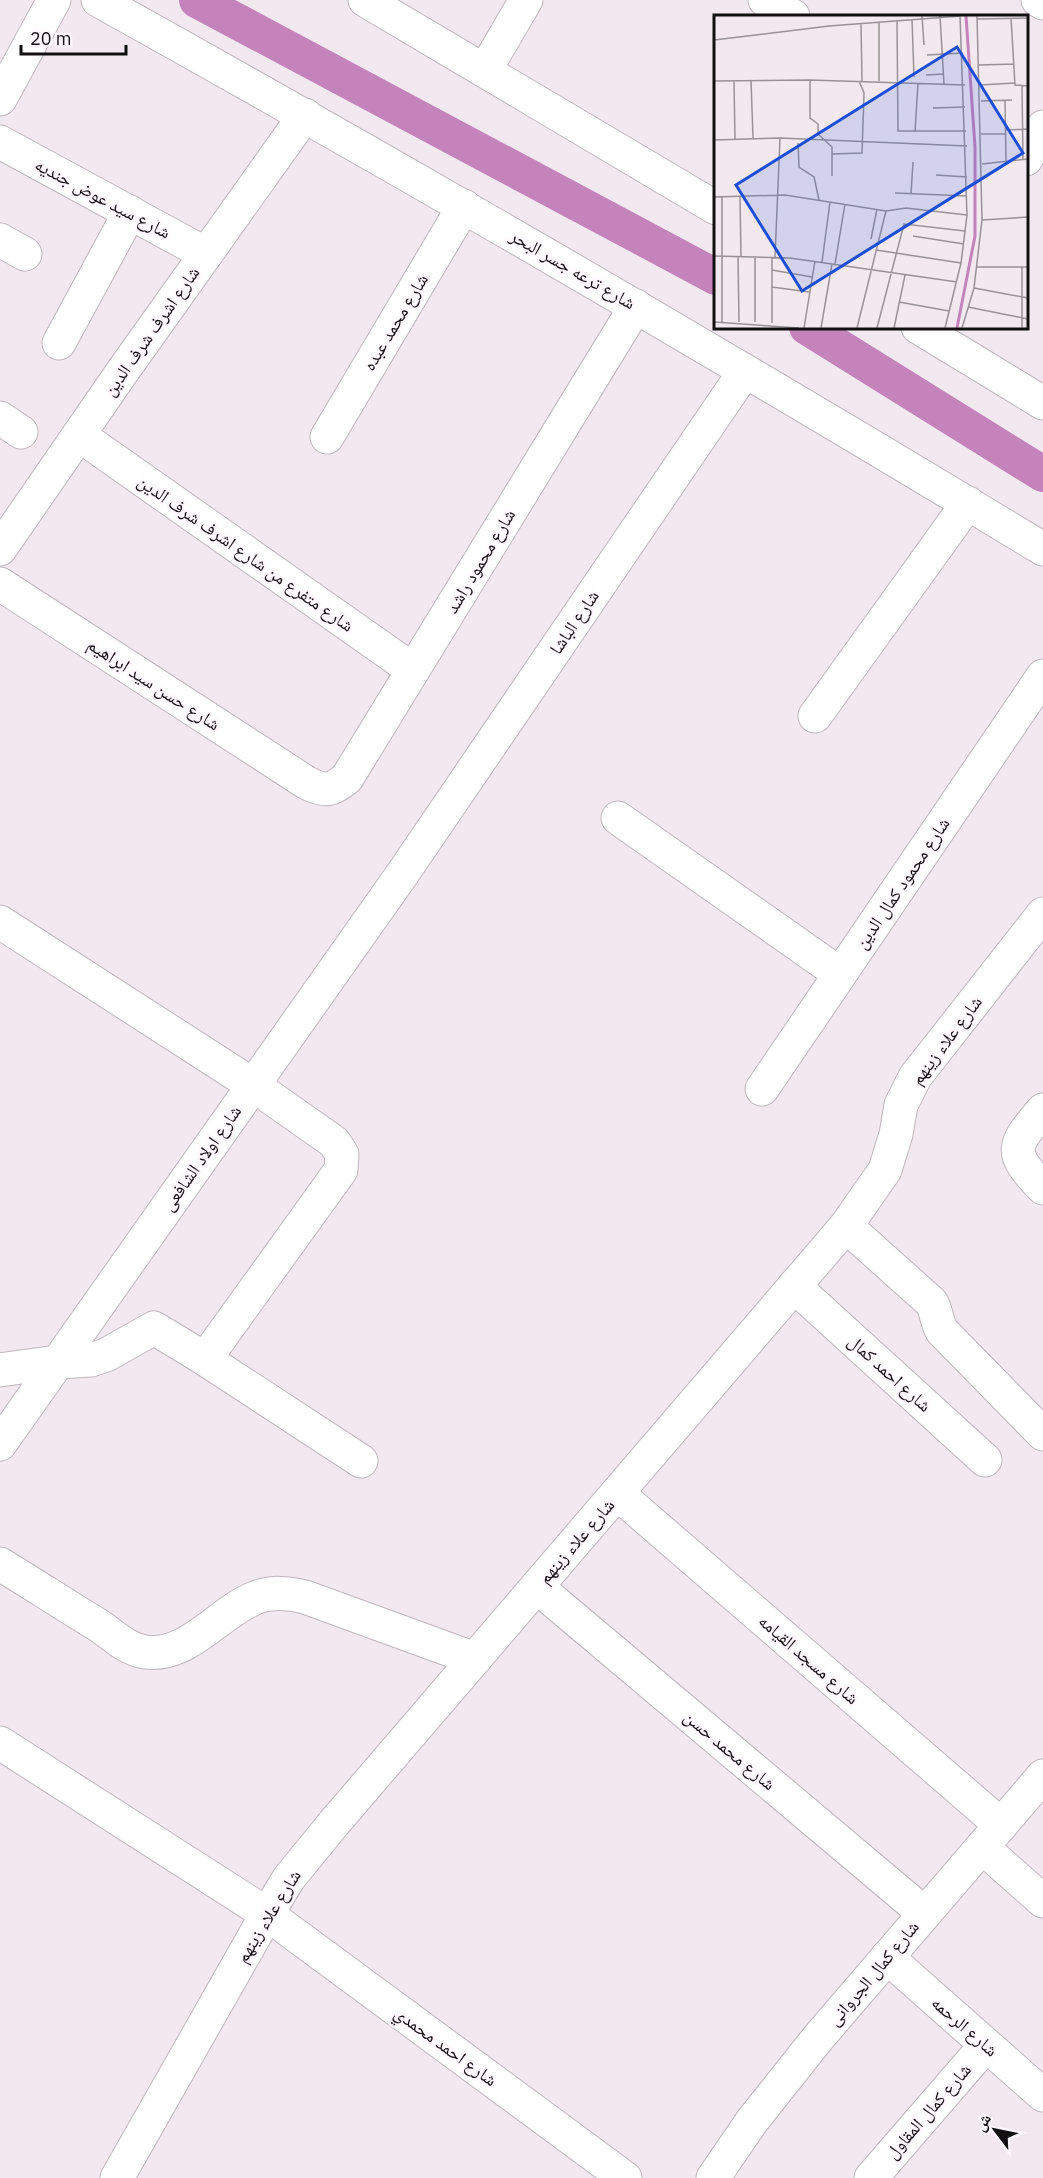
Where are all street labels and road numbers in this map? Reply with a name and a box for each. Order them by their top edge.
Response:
street label: شارع سيد عوض جنديه [31,152,175,244]
street label: شارع ترعه جسر البحر [505,223,640,314]
street label: شارع اشرف شرف الدين [98,262,204,400]
street label: شارع محمد عبده [357,269,433,375]
street label: شارع متفرع من شارع اشرف شرف الدين [133,469,359,637]
street label: شارع محمود راشد [440,505,520,617]
street label: شارع الباشا [544,585,604,659]
street label: شارع حسن سيد ابراهيم [83,633,225,736]
street label: شارع محمود كمال الدين [849,813,955,953]
street label: شارع علاء زينهم [905,991,988,1090]
street label: شارع اولاد الشافعى [156,1101,246,1215]
street label: شارع احمد كمال [843,1329,937,1417]
street label: شارع علاء زينهم [533,1494,620,1589]
street label: شارع مسجد القيامه [754,1609,864,1709]
street label: شارع محمد حسن [679,1705,781,1795]
street label: شارع علاء زينهم [230,1865,307,1967]
street label: شارع كمال الجروانى [822,1916,924,2030]
street label: شارع الرحمه [927,1991,1003,2061]
street label: شارع احمد محمدي [388,2001,502,2094]
street label: شارع كمال المقاول [880,2059,976,2163]

